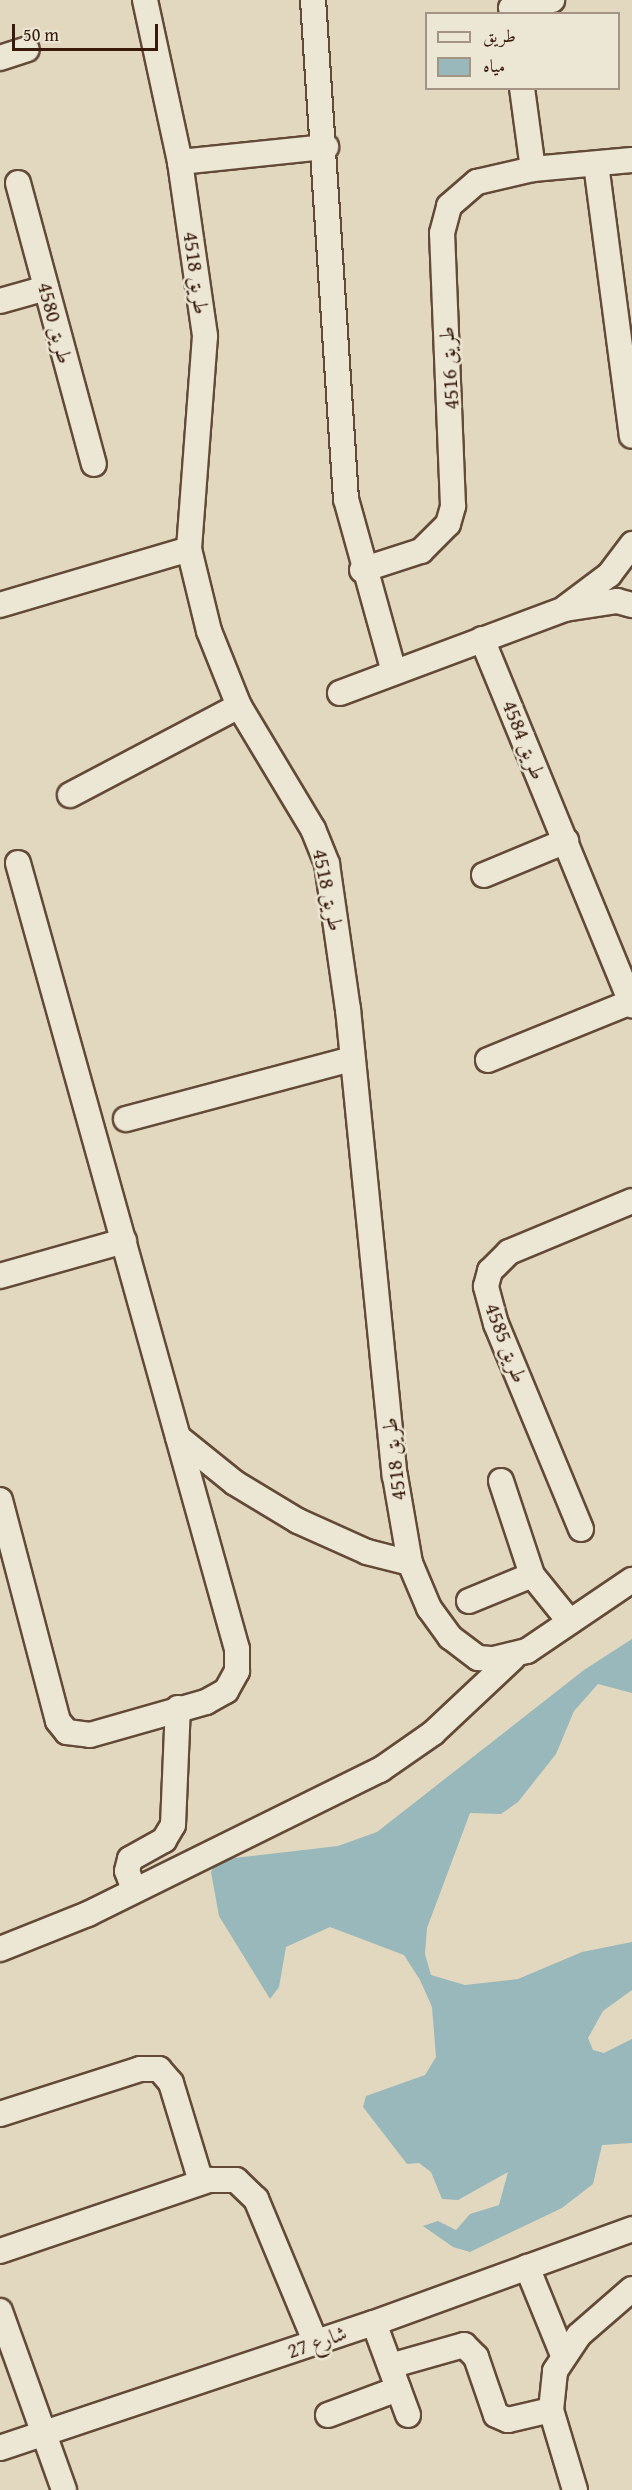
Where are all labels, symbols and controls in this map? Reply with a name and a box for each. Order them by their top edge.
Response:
scale bar [15,12,160,50]
legend [425,12,620,90]
text: 50 m [23,21,59,48]
text: طريق [483,22,516,49]
text: مياه [483,52,505,79]
street label: طريق 4518 [178,230,214,316]
street label: طريق 4580 [32,279,78,367]
street label: طريق 4516 [434,325,464,411]
street label: طريق 4584 [497,697,551,783]
street label: طريق 4518 [307,847,349,933]
street label: طريق 4585 [479,1300,533,1386]
street label: طريق 4518 [376,1416,412,1502]
street label: شارع 27 [284,2320,350,2364]

